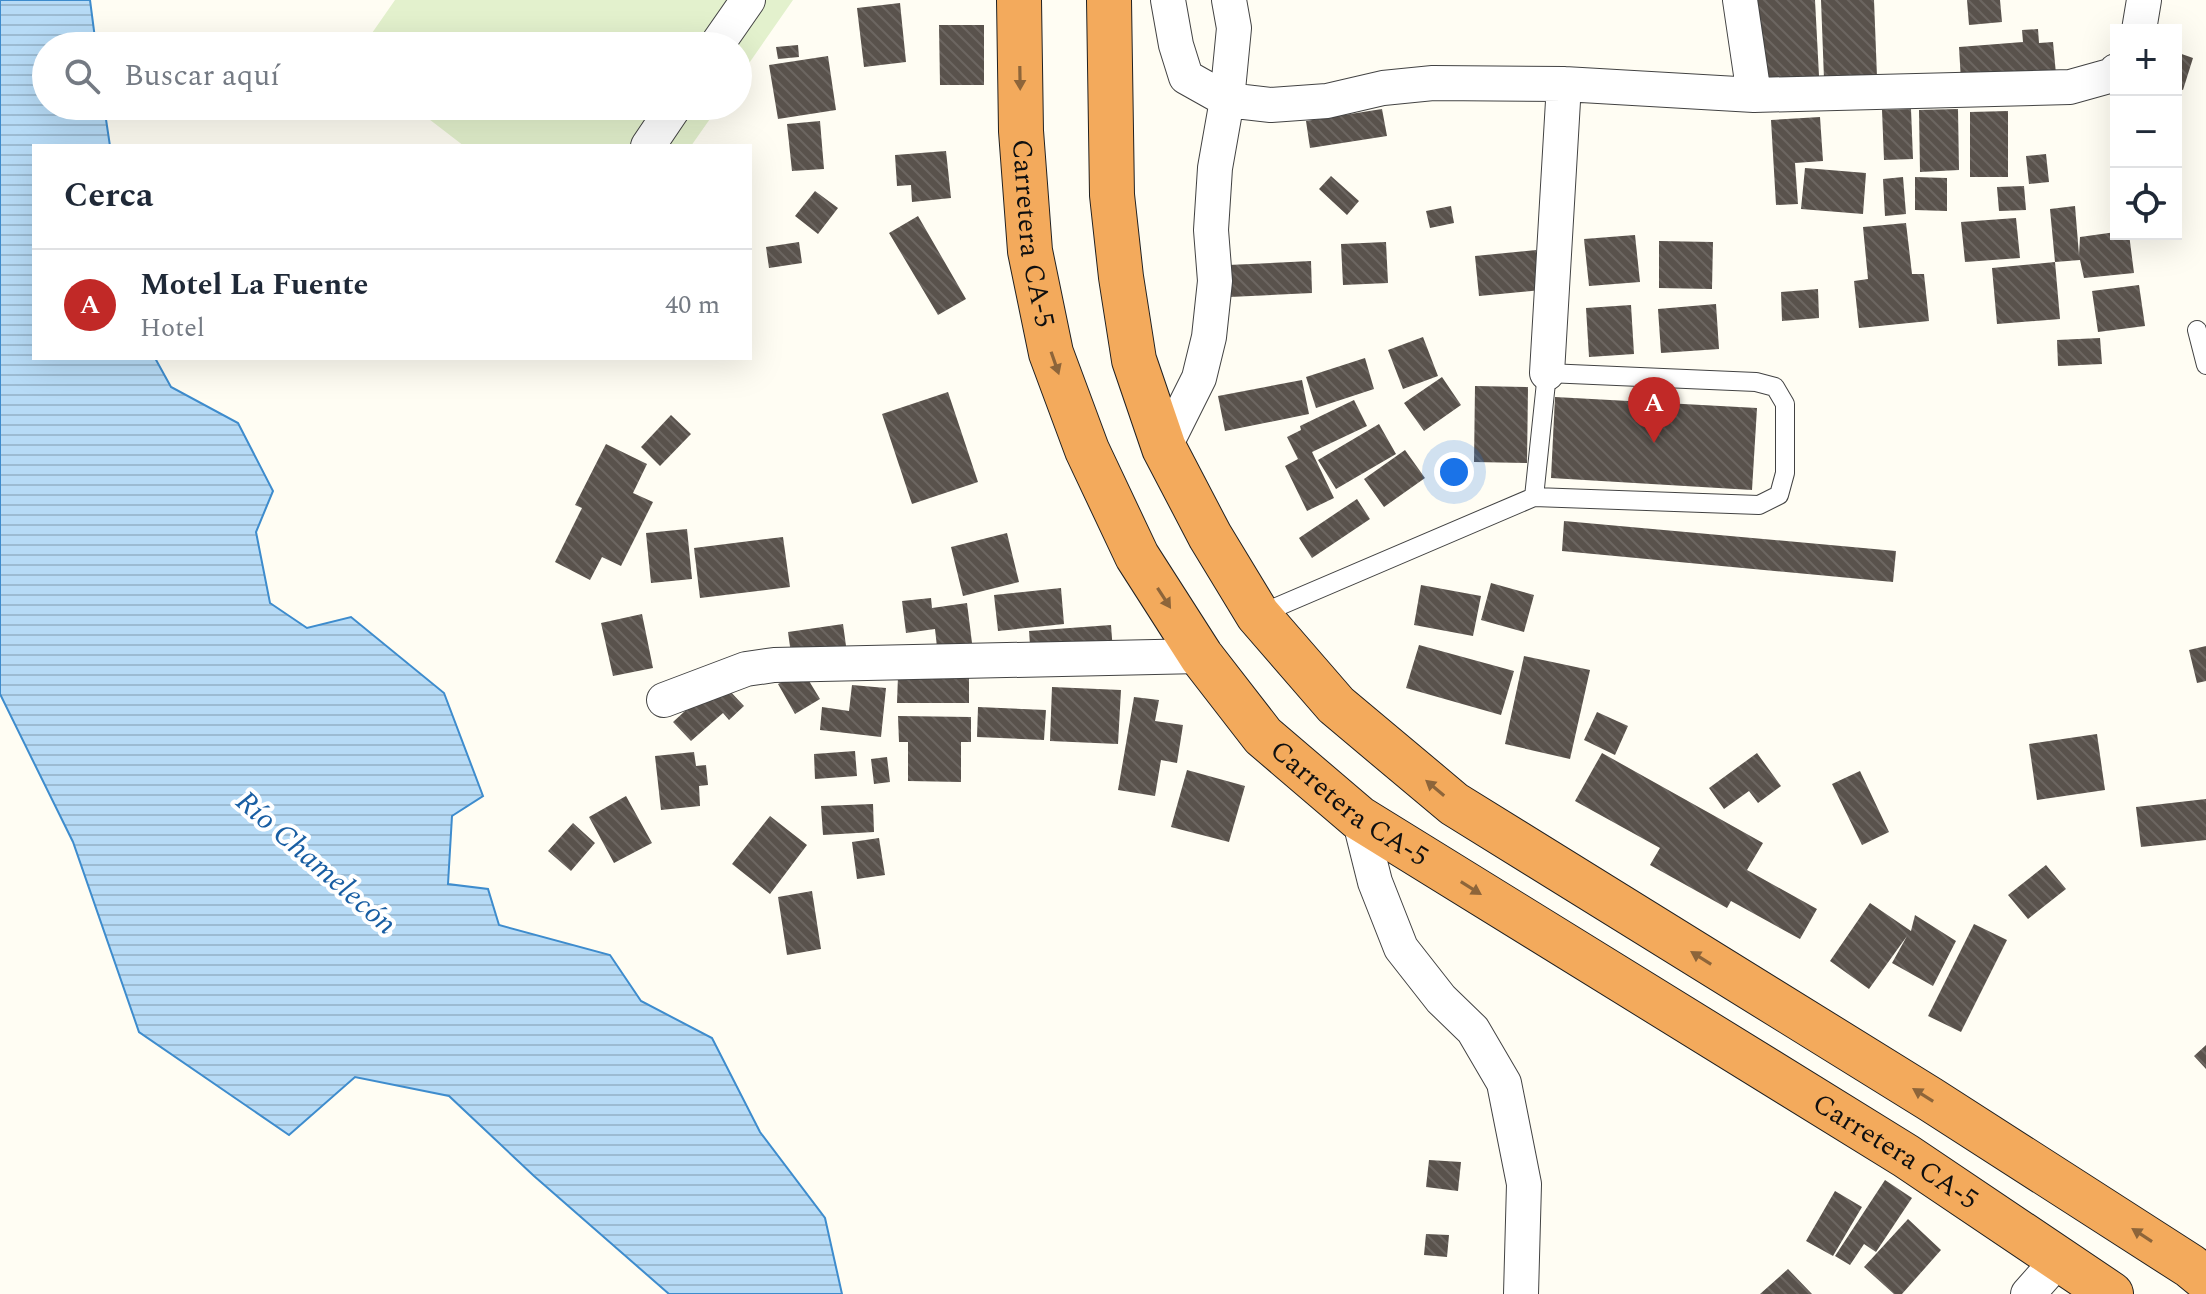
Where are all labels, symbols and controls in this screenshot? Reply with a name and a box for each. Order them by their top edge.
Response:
map controls [2110,24,2182,240]
button: + [2110,24,2182,96]
search box [32,32,752,120]
text: Buscar aquí [124,53,280,99]
icon: search [60,54,104,98]
one-way arrow [1014,66,1026,91]
button: − [2110,96,2182,168]
street label: Carretera CA-5 [1000,137,1067,331]
button: locate [2110,168,2182,240]
text: Cerca [64,170,153,222]
text: Motel La Fuente [140,262,368,308]
text: A [80,285,100,325]
text: 40 m [665,285,720,325]
text: Hotel [140,308,205,348]
one-way arrow [1050,351,1062,375]
pin: A [1628,377,1680,443]
your location [1434,452,1474,492]
one-way arrow [1156,587,1170,609]
street label: Carretera CA-5 [1260,729,1437,878]
water label: Río Chamelecón [225,780,407,946]
one-way arrow [1426,780,1446,797]
one-way arrow [1460,880,1481,895]
one-way arrow [1690,952,1712,966]
street label: Carretera CA-5 [1804,1082,1987,1221]
one-way arrow [1912,1088,1934,1102]
one-way arrow [2131,1227,2152,1242]

